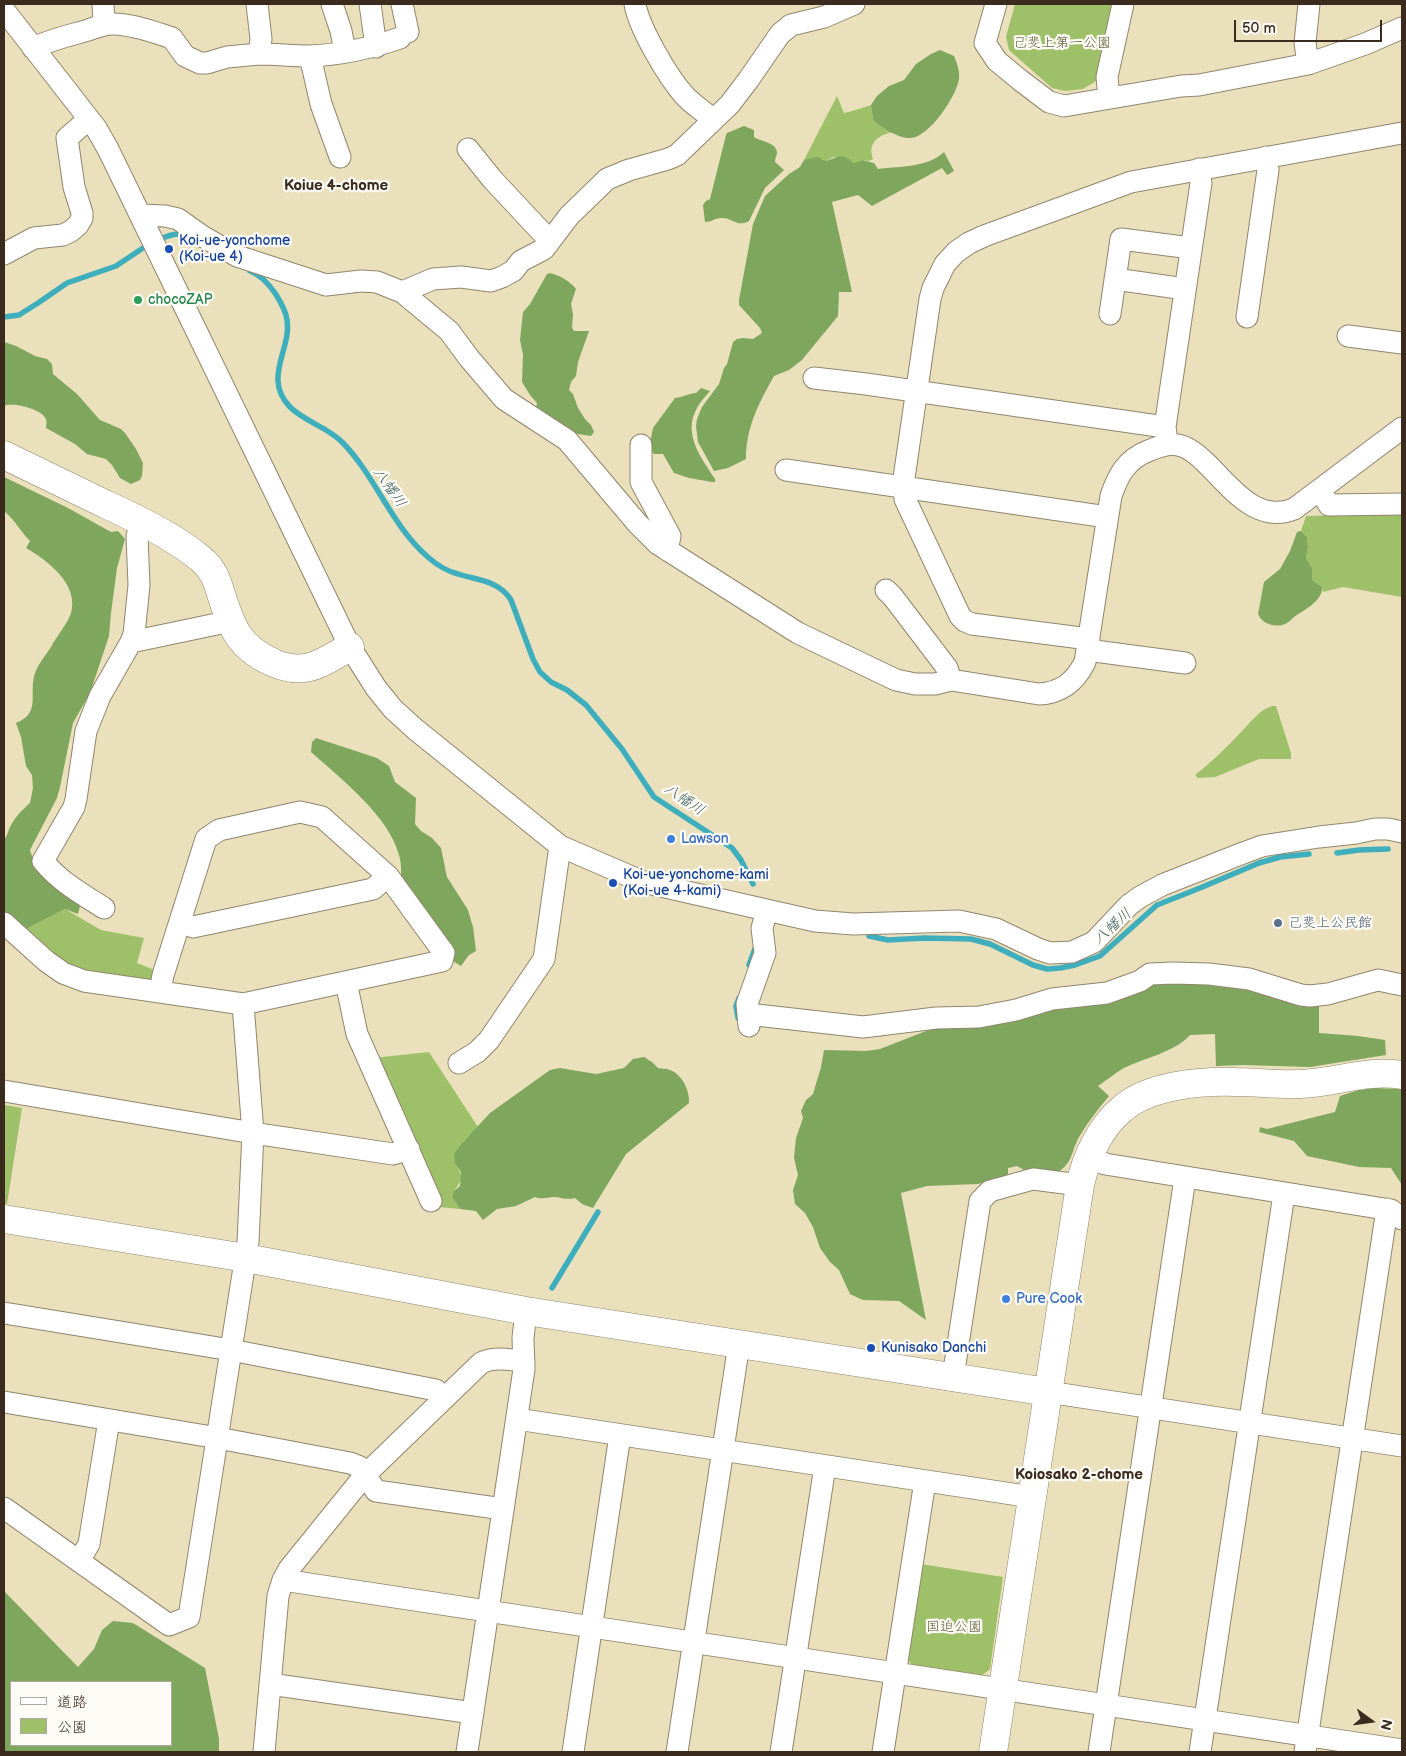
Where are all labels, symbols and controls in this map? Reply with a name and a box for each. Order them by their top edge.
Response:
scale bar [1236,10,1384,42]
text: 50 m [1242,19,1276,38]
park label: 己斐上第一公園 [1013,35,1111,51]
district label: Koiue 4-chome [284,177,388,195]
place label: Koi-ue-yonchome (Koi-ue 4) [179,233,290,266]
marker: Koi-ue-yonchome (Koi-ue 4) [163,243,175,255]
place label: chocoZAP [148,292,212,308]
marker: chocoZAP [132,294,144,306]
water label: 八幡川 [369,464,409,512]
water label: 八幡川 [660,780,708,820]
place label: Lawson [681,831,729,847]
marker: Lawson [665,833,677,845]
place label: Koi-ue-yonchome-kami (Koi-ue 4-kami) [623,867,769,900]
marker: Koi-ue-yonchome-kami (Koi-ue 4-kami) [607,877,619,889]
water label: 八幡川 [1090,905,1136,949]
place label: 己斐上公民館 [1288,915,1372,931]
marker: 己斐上公民館 [1272,917,1284,929]
place label: Pure Cook [1016,1291,1082,1307]
marker: Pure Cook [1000,1293,1012,1305]
place label: Kunisako Danchi [881,1340,986,1356]
marker: Kunisako Danchi [865,1342,877,1354]
district label: Koiosako 2-chome [1015,1466,1143,1484]
park label: 国迫公園 [926,1619,982,1635]
legend [10,1681,172,1746]
text: 道路 [57,1693,87,1712]
north arrow [1346,1696,1396,1746]
text: 公園 [57,1718,87,1737]
text: N [1377,1718,1396,1732]

